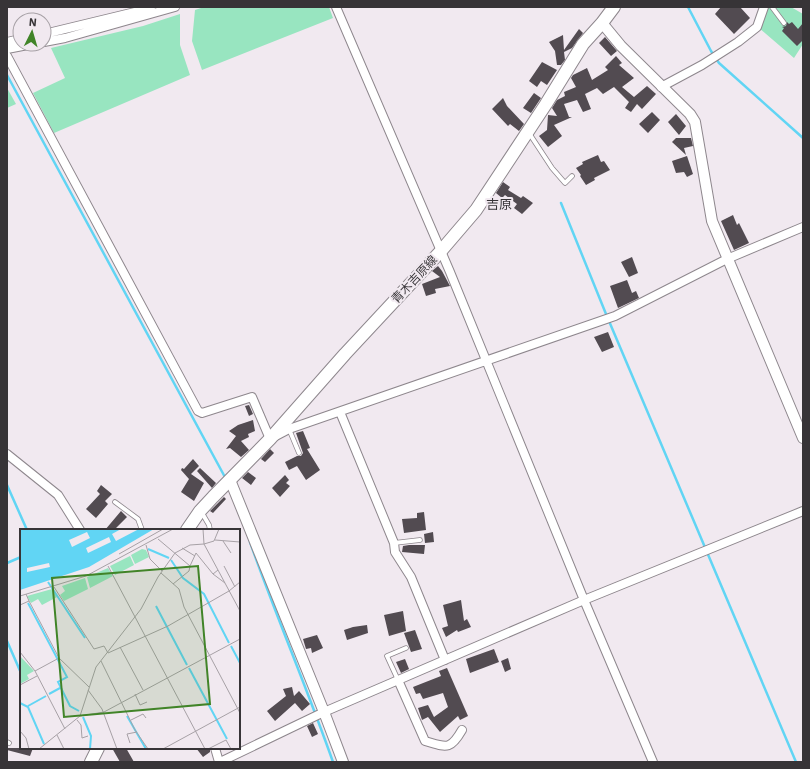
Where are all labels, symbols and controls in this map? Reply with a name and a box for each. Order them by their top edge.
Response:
north arrow [12,12,52,52]
text: N [28,15,37,29]
district label: 吉原 [486,196,512,213]
street label: 青木吉原線 [388,252,440,306]
inset map [20,529,240,749]

